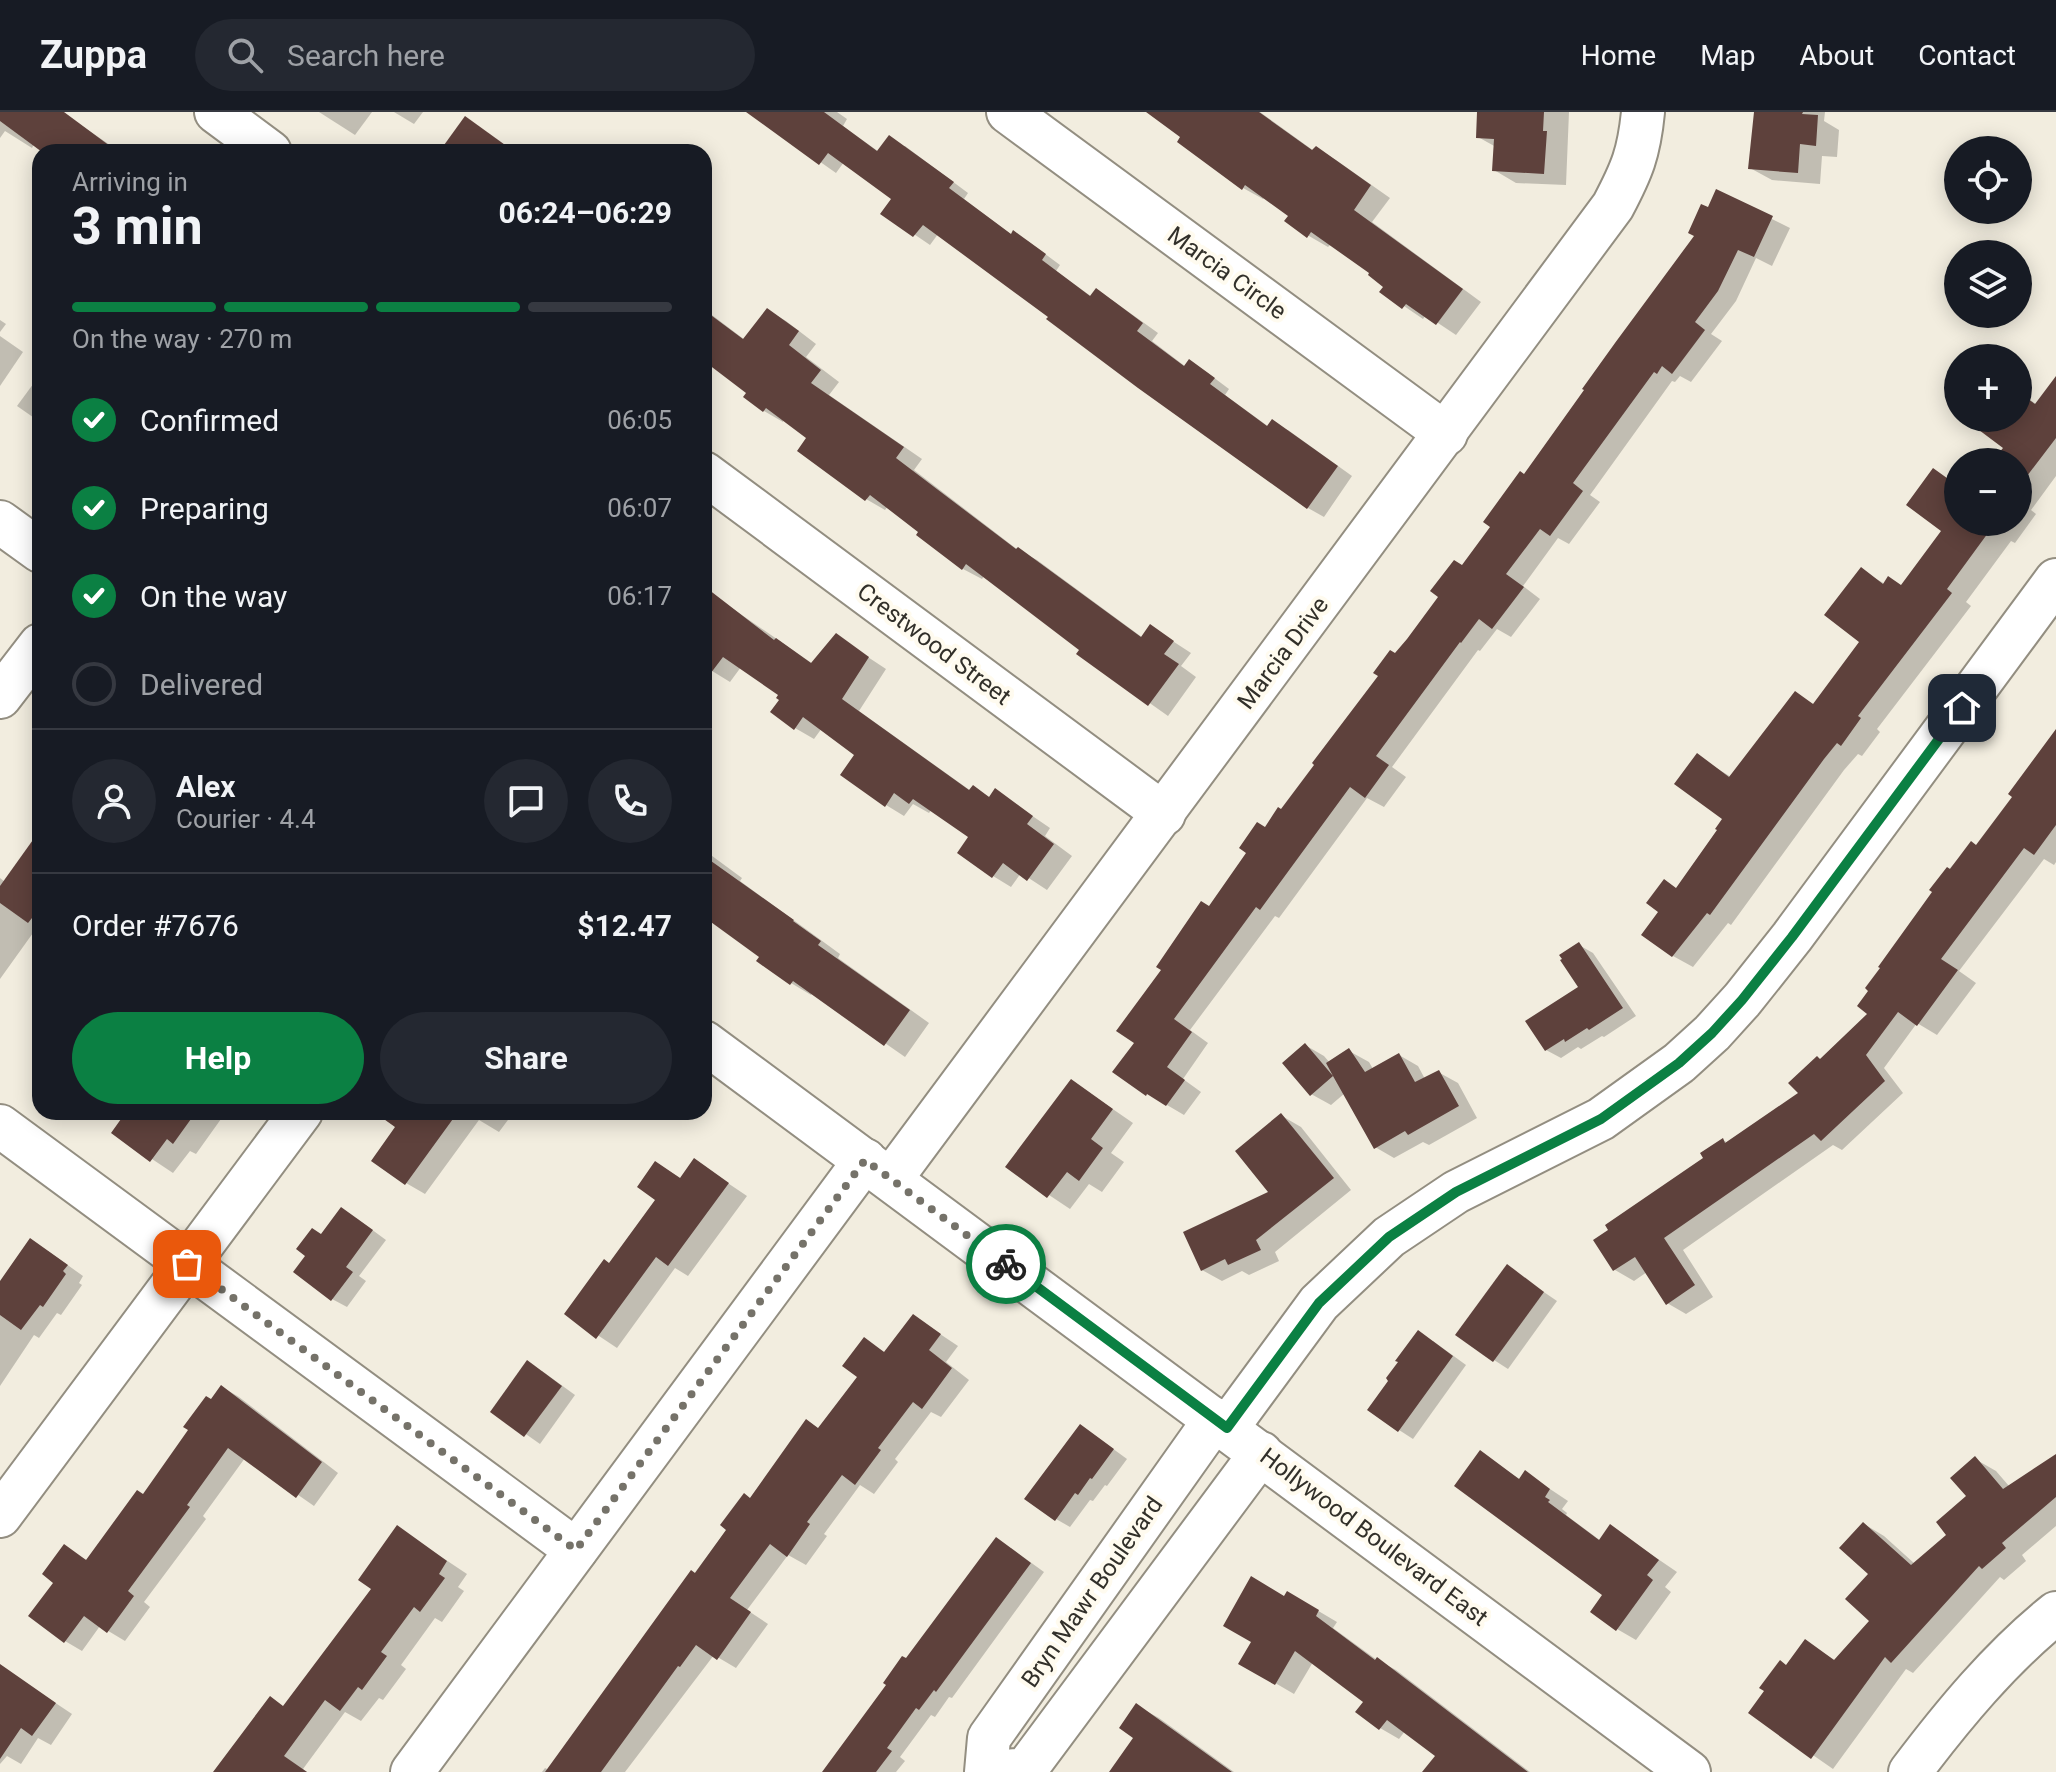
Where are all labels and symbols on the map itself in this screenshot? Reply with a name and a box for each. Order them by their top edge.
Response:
street label: Marcia Circle [1162,221,1292,325]
street label: Crestwood Street [852,577,1016,711]
street label: Marcia Drive [1232,591,1334,715]
pin [1928,674,1996,742]
courier [966,1224,1046,1304]
pin [153,1230,221,1298]
street label: Hollywood Boulevard East [1255,1442,1493,1632]
street label: Bryn Mawr Boulevard [1016,1491,1168,1693]

